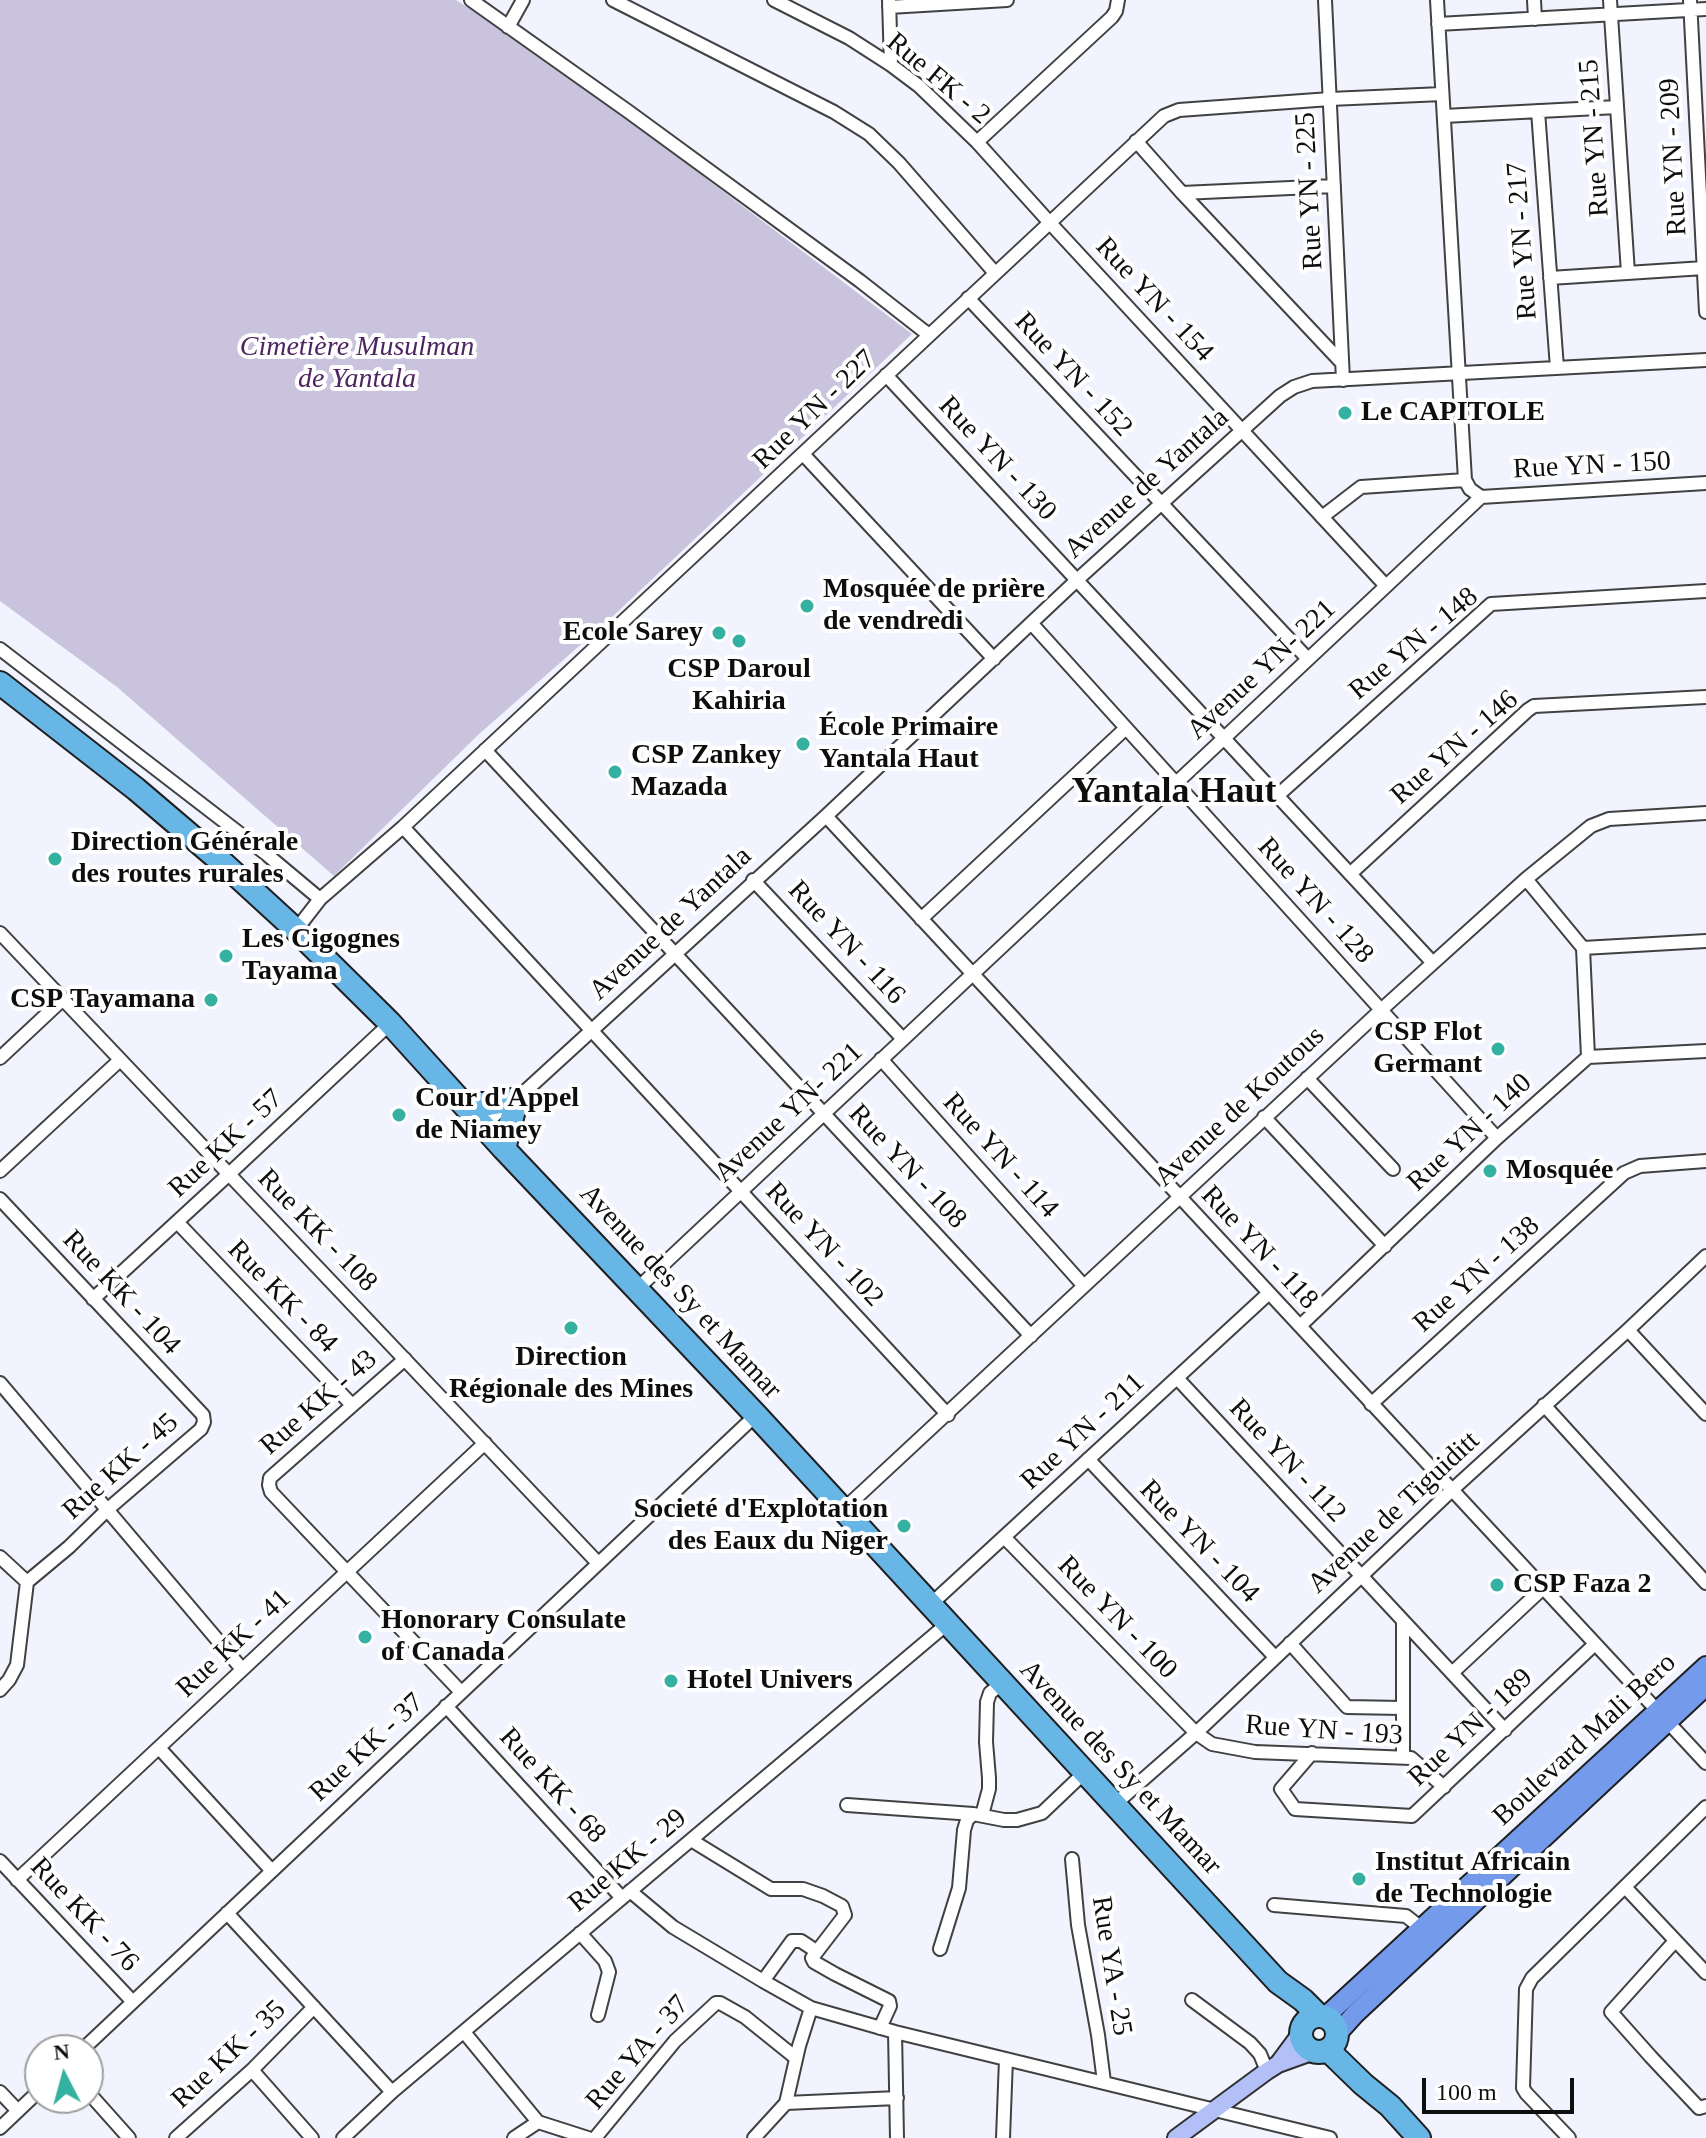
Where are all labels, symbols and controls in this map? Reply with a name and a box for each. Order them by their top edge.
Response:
street label: Rue FK - 2 [879,26,997,132]
street label: Rue YN - 215 [1573,58,1617,218]
street label: Rue YN - 209 [1653,77,1695,237]
street label: Rue YN - 225 [1289,111,1331,271]
street label: Rue YN - 217 [1501,161,1545,321]
street label: Rue YN - 154 [1088,231,1220,369]
street label: Rue YN - 152 [1007,306,1139,444]
park label: Cimetière Musulman de Yantala [240,331,474,397]
street label: Rue YN - 227 [747,343,883,477]
street label: Rue YN - 130 [931,390,1063,528]
place label: Le CAPITOLE [1361,396,1545,430]
street label: Avenue de Yantala [1058,401,1236,567]
marker: Le CAPITOLE [1336,404,1354,422]
street label: Rue YN - 150 [1512,445,1672,487]
place label: Mosquée de prière de vendredi [823,573,1045,639]
street label: Rue YN - 148 [1343,580,1485,708]
street label: Avenue YN- 221 [1181,593,1343,747]
marker: Mosquée de prière de vendredi [798,597,816,615]
place label: Ecole Sarey [563,616,703,650]
marker: Ecole Sarey [710,624,728,642]
marker: CSP Daroul Kahiria [730,632,748,650]
place label: CSP Daroul Kahiria [667,653,811,719]
street label: Rue YN - 146 [1384,684,1526,812]
place label: École Primaire Yantala Haut [819,711,998,777]
marker: École Primaire Yantala Haut [794,735,812,753]
place label: CSP Zankey Mazada [631,739,781,805]
marker: CSP Zankey Mazada [606,763,624,781]
district label: Yantala Haut [1071,771,1277,815]
place label: Direction Générale des routes rurales [71,826,298,892]
street label: Rue YN - 128 [1250,831,1380,971]
street label: Avenue de Yantala [583,840,759,1008]
marker: Direction Générale des routes rurales [46,850,64,868]
street label: Rue YN - 116 [780,874,912,1012]
place label: Les Cigognes Tayama [242,923,400,989]
marker: Les Cigognes Tayama [217,947,235,965]
place label: CSP Tayamana [10,983,195,1017]
marker: CSP Tayamana [202,991,220,1009]
place label: CSP Flot Germant [1373,1016,1482,1082]
street label: Avenue de Koutous [1148,1020,1332,1194]
street label: Avenue YN- 221 [708,1036,870,1190]
marker: CSP Flot Germant [1489,1040,1507,1058]
street label: Rue YN - 140 [1401,1067,1539,1199]
place label: Cour d'Appel de Niamey [415,1082,579,1148]
street label: Rue KK - 57 [162,1083,290,1205]
street label: Rue YN - 114 [935,1086,1065,1226]
street label: Rue YN - 108 [841,1098,973,1236]
marker: Cour d'Appel de Niamey [390,1106,408,1124]
place label: Mosquée [1506,1154,1613,1188]
marker: Mosquée [1481,1162,1499,1180]
street label: Rue KK - 108 [250,1163,384,1299]
street label: Rue YN - 102 [758,1176,890,1314]
street label: Avenue des Sy et Mamar [572,1178,788,1406]
street label: Rue YN - 118 [1193,1179,1325,1317]
street label: Rue YN - 138 [1407,1210,1547,1340]
street label: Rue KK - 104 [55,1224,187,1362]
street label: Rue KK - 84 [220,1234,344,1360]
marker: Direction Régionale des Mines [562,1319,580,1337]
place label: Direction Régionale des Mines [449,1341,693,1407]
street label: Rue KK - 43 [254,1343,384,1463]
street label: Rue YN - 211 [1014,1366,1152,1498]
street label: Rue YN - 112 [1221,1392,1353,1530]
street label: Rue KK - 45 [56,1406,186,1528]
street label: Avenue de Tiguiditt [1301,1425,1487,1601]
street label: Rue YN - 104 [1132,1474,1266,1610]
place label: Societé d'Explotation des Eaux du Niger [634,1493,888,1559]
marker: Societé d'Explotation des Eaux du Niger [895,1517,913,1535]
street label: Rue YN - 100 [1050,1550,1184,1686]
place label: CSP Faza 2 [1513,1568,1651,1602]
marker: CSP Faza 2 [1488,1576,1506,1594]
street label: Rue KK - 41 [170,1583,298,1705]
place label: Honorary Consulate of Canada [381,1604,626,1670]
marker: Honorary Consulate of Canada [356,1628,374,1646]
street label: Boulevard Mali Bero [1487,1647,1683,1833]
street label: Avenue des Sy et Mamar [1012,1654,1228,1882]
street label: Rue YN - 189 [1402,1662,1540,1794]
place label: Hotel Univers [687,1664,853,1698]
marker: Hotel Univers [662,1672,680,1690]
street label: Rue KK - 37 [303,1687,431,1809]
street label: Rue YN - 193 [1244,1709,1404,1753]
street label: Rue KK - 68 [491,1721,613,1851]
street label: Rue KK - 29 [562,1802,694,1920]
place label: Institut Africain de Technologie [1375,1846,1570,1912]
street label: Rue KK - 76 [23,1851,145,1979]
marker: Institut Africain de Technologie [1350,1870,1368,1888]
street label: Rue YA - 25 [1083,1894,1139,2038]
street label: Rue YA - 37 [579,1989,697,2117]
street label: Rue KK - 35 [165,1994,293,2116]
north arrow [24,2034,104,2114]
text: N [52,2038,71,2065]
scale bar [1426,2062,1578,2112]
text: 100 m [1436,2079,1497,2105]

